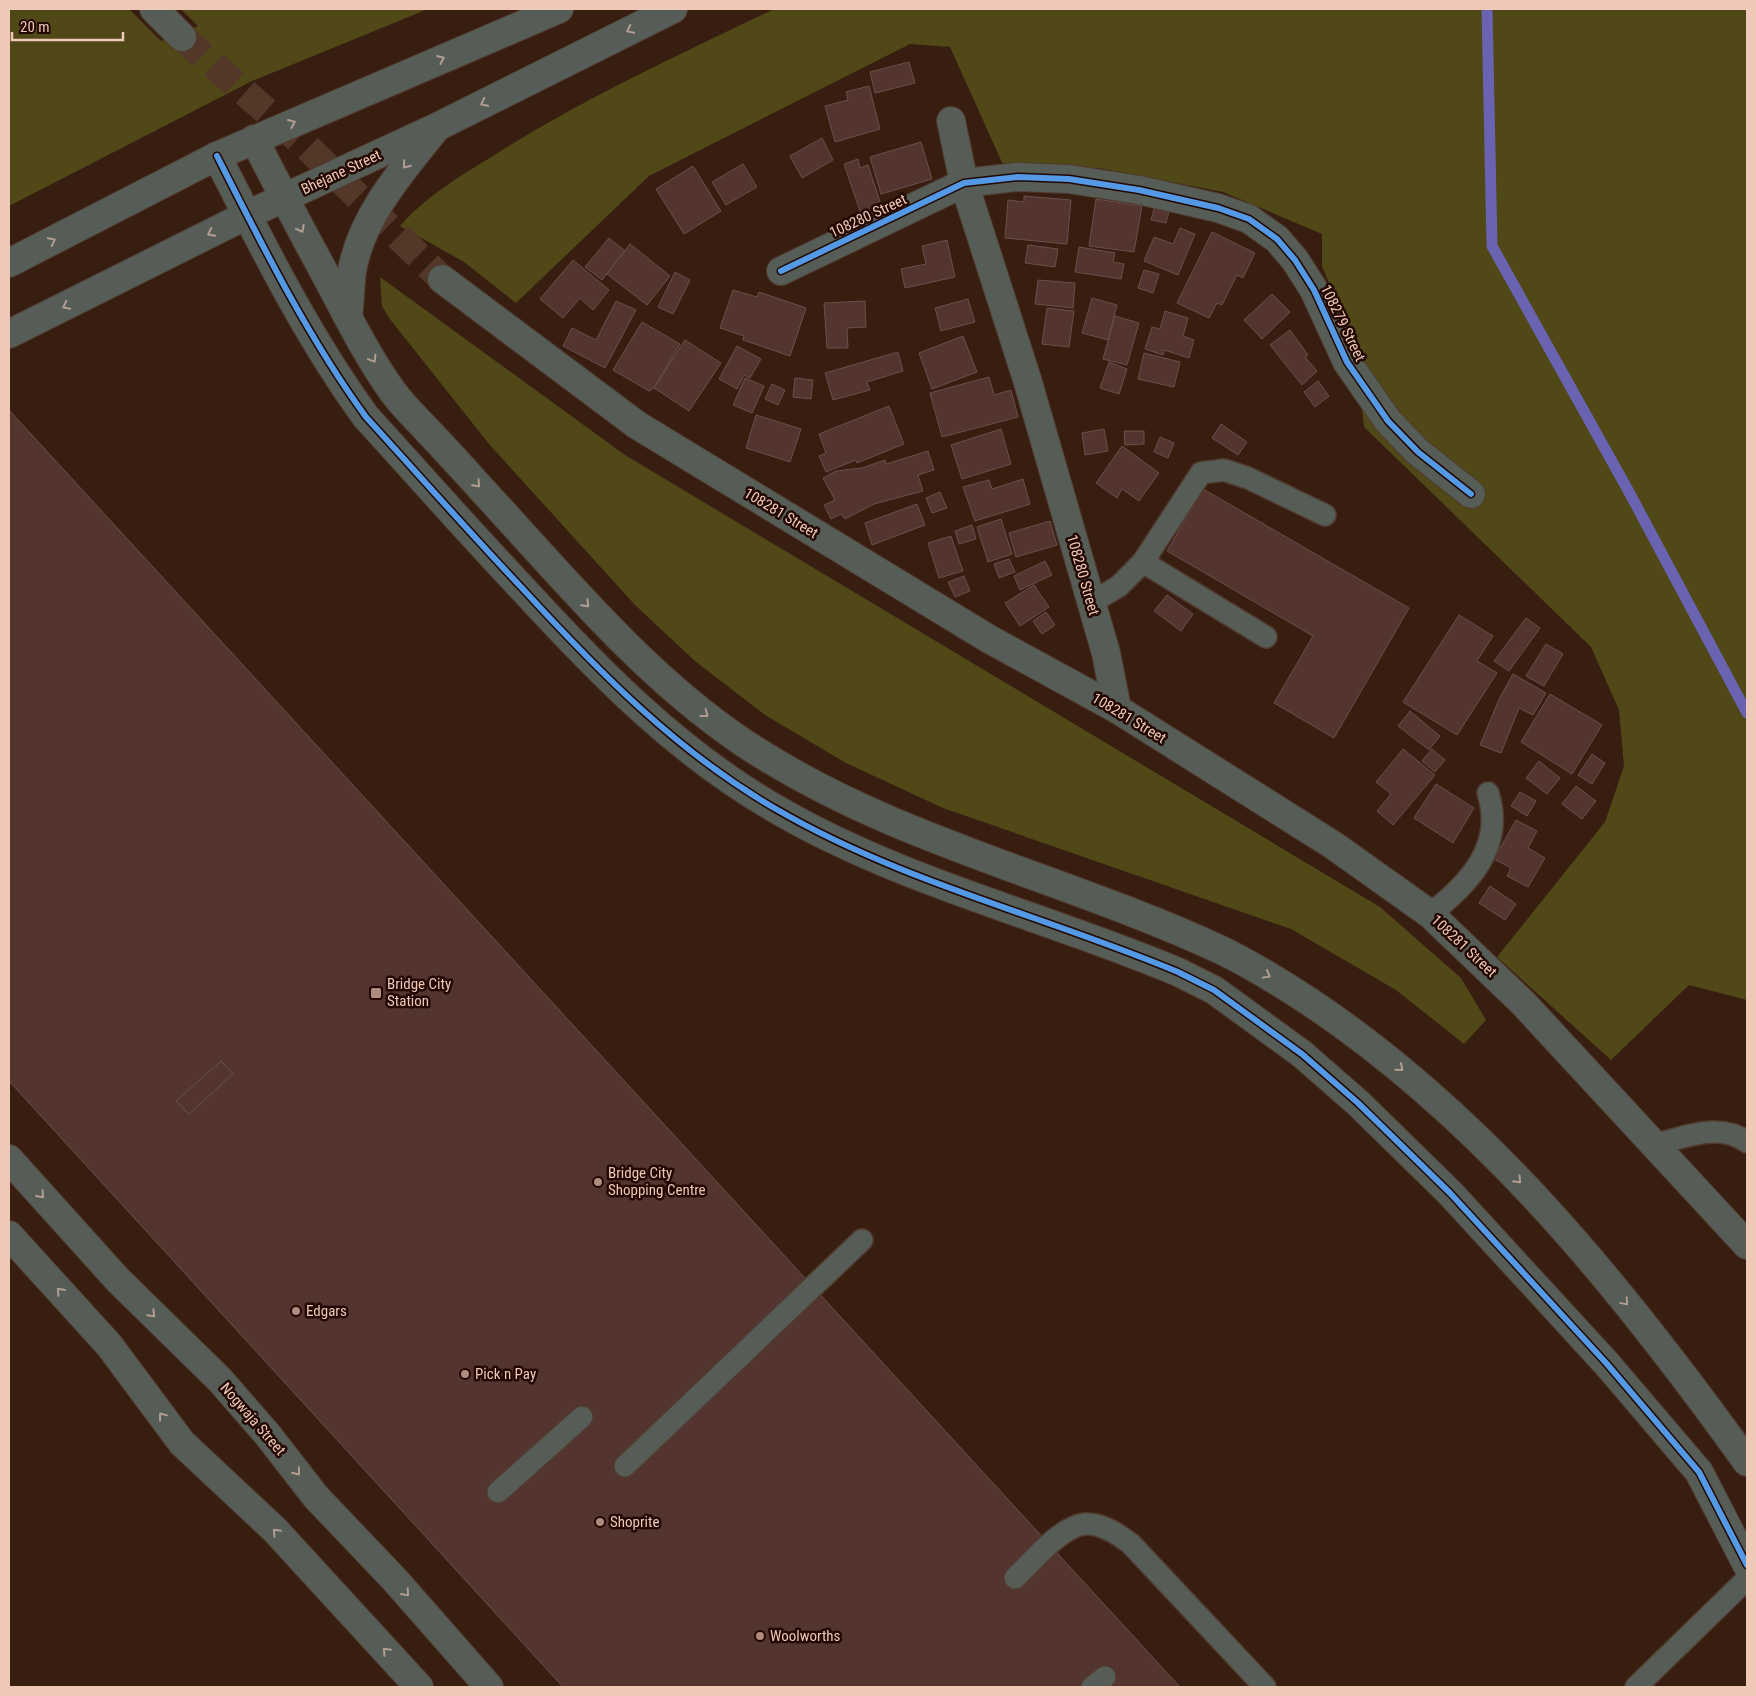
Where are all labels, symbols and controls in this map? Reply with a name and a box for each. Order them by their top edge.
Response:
scale bar [12,10,124,42]
text: 20 m [20,18,50,36]
one-way arrow [626,24,635,34]
one-way arrow [436,55,445,66]
one-way arrow [481,97,490,107]
one-way arrow [287,119,296,130]
street label: Bhejane Street [298,146,384,198]
one-way arrow [404,159,412,168]
street label: 108280 Street [827,190,909,242]
one-way arrow [295,224,305,233]
one-way arrow [207,227,216,237]
one-way arrow [47,237,56,247]
street label: 108279 Street [1317,282,1369,364]
one-way arrow [62,300,71,310]
one-way arrow [367,354,377,363]
one-way arrow [471,478,480,487]
street label: 108281 Street [741,484,821,542]
street label: 108280 Street [1063,533,1103,617]
one-way arrow [581,598,590,607]
street label: 108281 Street [1089,689,1169,747]
one-way arrow [699,709,708,717]
street label: 108281 Street [1427,911,1501,981]
one-way arrow [1262,969,1271,979]
place label: Bridge City Station [387,975,451,1010]
marker: Bridge City Station [369,986,383,1000]
one-way arrow [1394,1063,1403,1072]
place label: Bridge City Shopping Centre [608,1164,706,1199]
one-way arrow [1512,1174,1521,1183]
marker: Bridge City Shopping Centre [592,1176,604,1188]
one-way arrow [36,1189,45,1198]
one-way arrow [56,1287,65,1296]
one-way arrow [1619,1296,1627,1305]
place label: Edgars [306,1302,347,1320]
marker: Edgars [290,1305,302,1317]
one-way arrow [146,1308,155,1317]
place label: Pick n Pay [475,1365,536,1383]
marker: Pick n Pay [459,1368,471,1380]
street label: Nogwaja Street [217,1379,289,1459]
one-way arrow [160,1413,168,1422]
one-way arrow [291,1466,300,1476]
place label: Shoprite [610,1513,659,1531]
marker: Shoprite [594,1516,606,1528]
one-way arrow [273,1528,282,1537]
one-way arrow [400,1587,409,1596]
place label: Woolworths [770,1627,841,1645]
marker: Woolworths [754,1630,766,1642]
one-way arrow [383,1648,392,1657]

